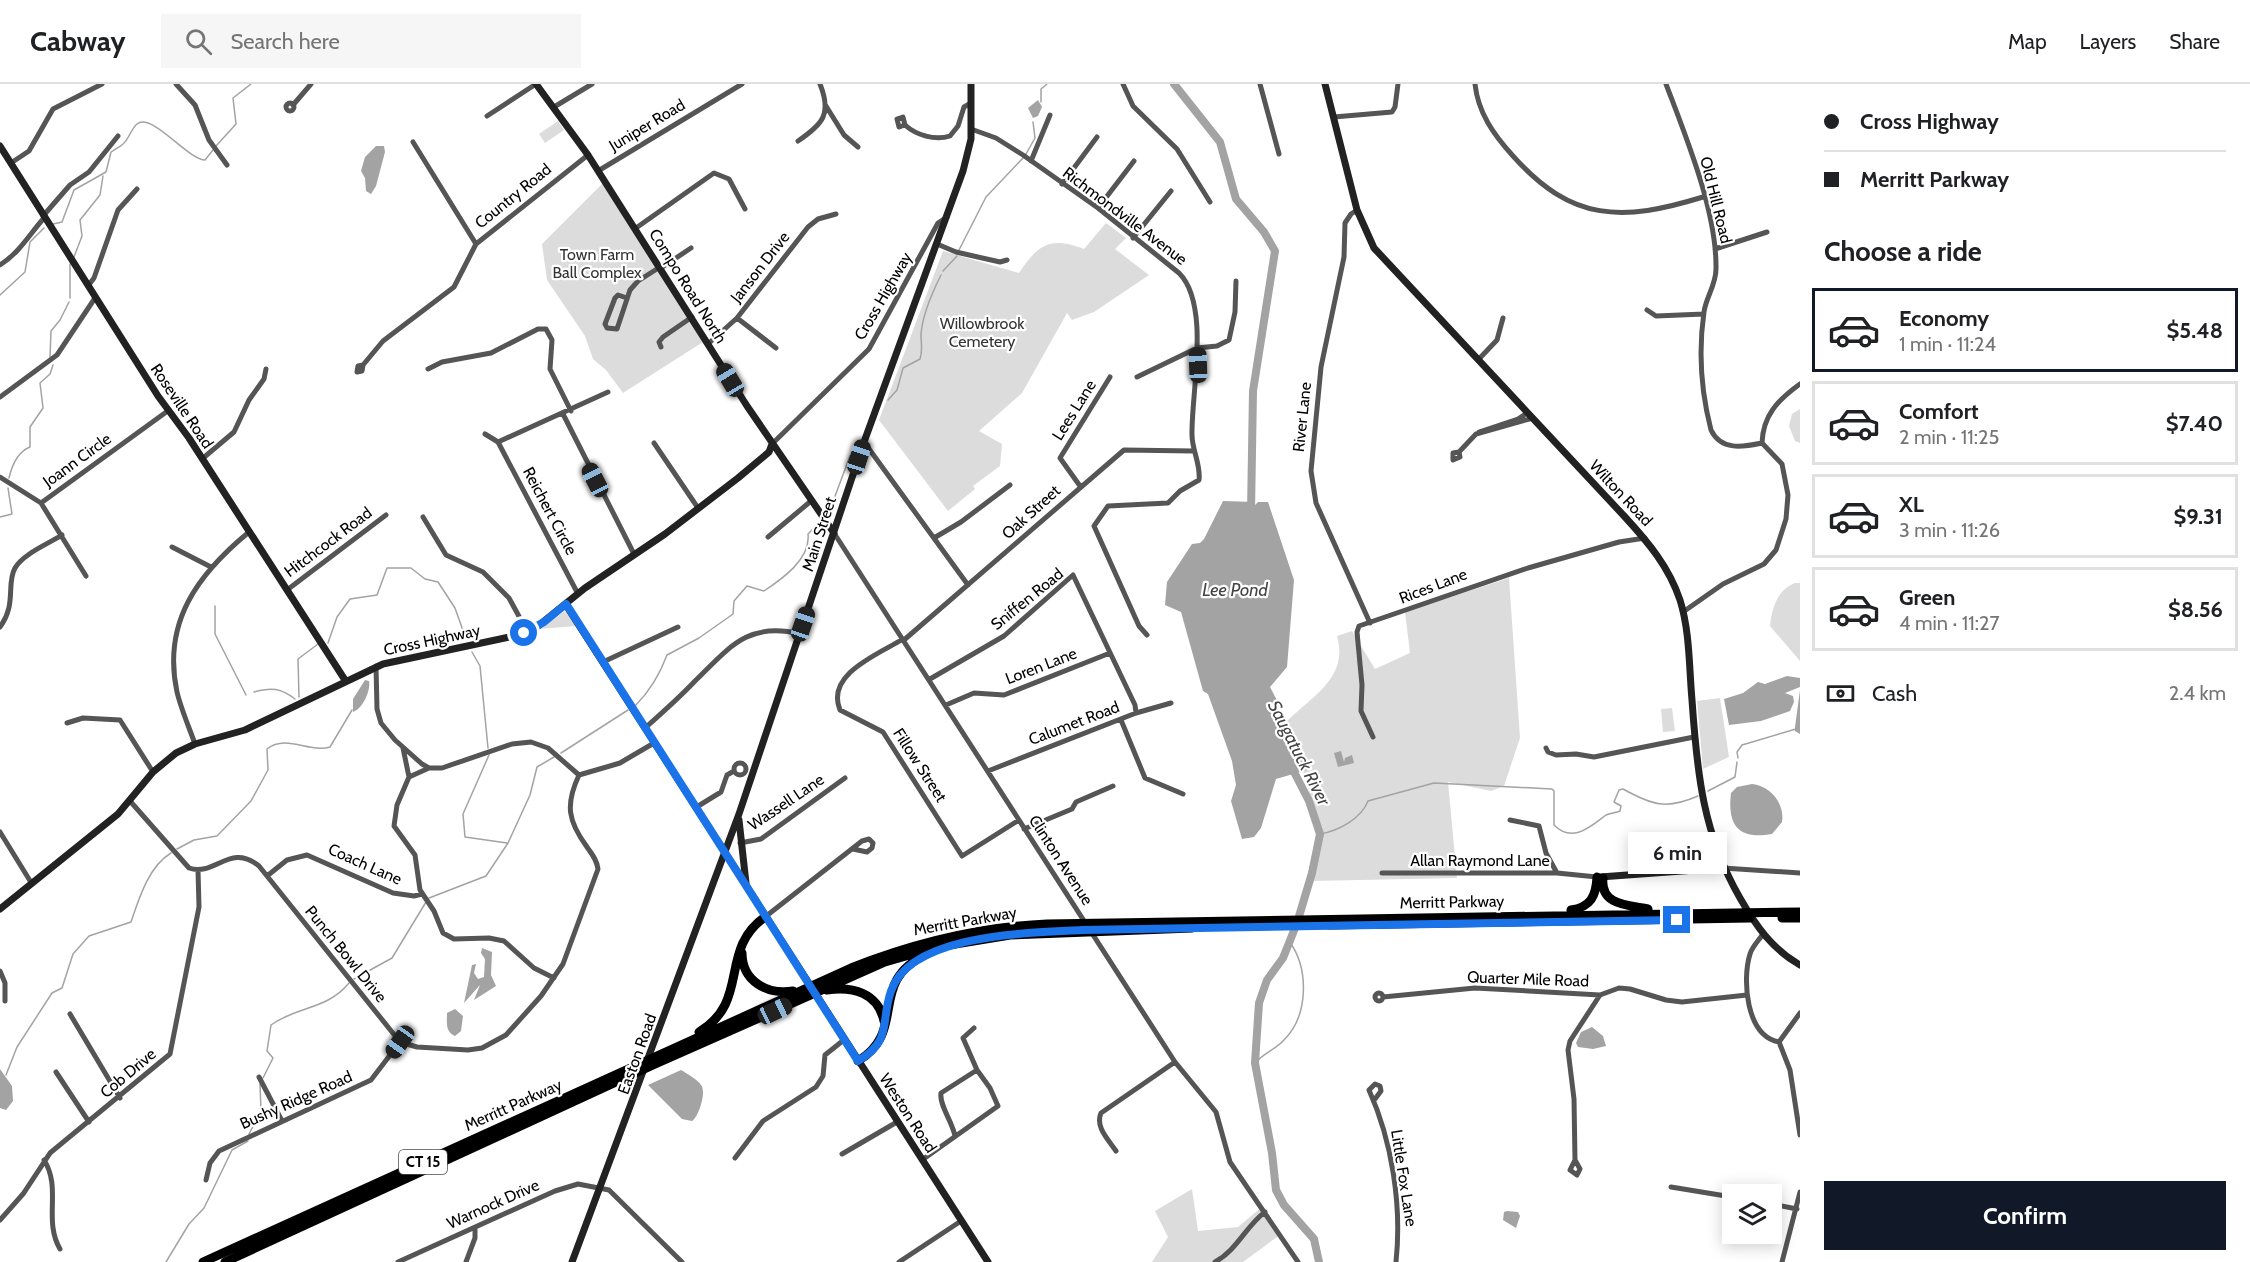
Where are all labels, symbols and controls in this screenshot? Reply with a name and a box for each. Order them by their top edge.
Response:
search box [161,14,581,68]
text: Cabway [30,24,125,58]
icon: search [182,25,215,58]
text: Search here [230,28,340,55]
text: Map [2008,29,2047,54]
text: Layers [2080,29,2136,54]
text: Share [2169,29,2220,54]
street label: Juniper Road [605,95,688,156]
text: Cross Highway [1860,108,1999,135]
street label: Old Hill Road [1696,155,1736,245]
street label: Country Road [471,160,555,232]
street label: Richmondville Avenue [1059,163,1191,269]
text: Merritt Parkway [1860,166,2009,193]
street label: Compo Road North [645,225,731,347]
street label: Janson Drive [726,228,793,307]
text: Choose a ride [1824,235,1982,268]
park label: Town Farm Ball Complex [552,245,642,282]
street label: Cross Highway [850,249,916,343]
icon: car [1827,303,1881,357]
text: Economy [1899,305,1989,332]
park label: Willowbrook Cemetery [940,314,1025,351]
text: $5.48 [2167,317,2223,344]
text: 1 min · 11:24 [1899,332,1996,356]
car [1188,347,1208,383]
street label: Roseville Road [147,360,217,452]
car [713,360,747,400]
street label: Lees Lane [1048,376,1100,444]
street label: River Lane [1289,381,1315,453]
icon: car [1827,396,1881,450]
text: Comfort [1899,398,1978,425]
text: $7.40 [2166,410,2223,437]
text: 2 min · 11:25 [1899,425,1999,449]
street label: Joann Circle [38,429,115,492]
car [845,437,873,477]
street label: Wilton Road [1586,456,1656,530]
car [579,460,611,500]
street label: Reichert Circle [519,464,581,558]
street label: Oak Street [998,481,1064,543]
icon: car [1827,489,1881,543]
text: XL [1899,491,1924,518]
street label: Main Street [798,494,840,574]
street label: Hitchcock Road [281,503,375,581]
text: $9.31 [2173,503,2223,530]
text: 3 min · 11:26 [1899,518,2000,542]
street label: Sniffen Road [987,564,1067,634]
street label: Rices Lane [1396,564,1470,608]
water label: Lee Pond [1202,579,1268,601]
icon: car [1827,582,1881,636]
text: Green [1899,584,1955,611]
text: $8.56 [2168,596,2223,623]
car [789,604,817,644]
text: 4 min · 11:27 [1899,611,2000,635]
route start [510,619,537,646]
street label: Cross Highway [382,620,482,660]
street label: Loren Lane [1003,644,1079,688]
icon: cash [1824,677,1857,710]
text: Cash [1872,680,1917,707]
text: 2.4 km [2169,681,2226,705]
street label: Calumet Road [1026,697,1122,749]
water label: Saugatuck River [1263,697,1336,810]
street label: Fillow Street [889,725,951,806]
street label: Wassell Lane [744,770,828,834]
street label: Clinton Avenue [1025,812,1097,908]
callout: 6 min [1628,833,1726,875]
street label: Coach Lane [325,839,405,889]
text: 6 min [1653,841,1702,865]
street label: Allan Raymond Lane [1410,851,1550,870]
street label: Merritt Parkway [1399,892,1505,912]
street label: Punch Bowl Drive [301,902,391,1006]
street label: Merritt Parkway [912,903,1018,939]
route end [1663,906,1690,933]
street label: Quarter Mile Road [1467,967,1589,991]
car [755,995,795,1027]
street label: Easton Road [614,1011,660,1097]
car [382,1022,418,1062]
street label: Cob Drive [96,1044,160,1102]
street label: Bushy Ridge Road [237,1067,355,1133]
street label: Weston Road [875,1070,941,1156]
street label: Merritt Parkway [461,1075,565,1135]
street label: Little Fox Lane [1387,1128,1421,1228]
road number: CT 15 [399,1150,447,1174]
street label: Warnock Drive [444,1175,542,1233]
button: Confirm [1824,1181,2226,1250]
map controls [1722,1184,1782,1244]
button: layers [1722,1184,1782,1244]

